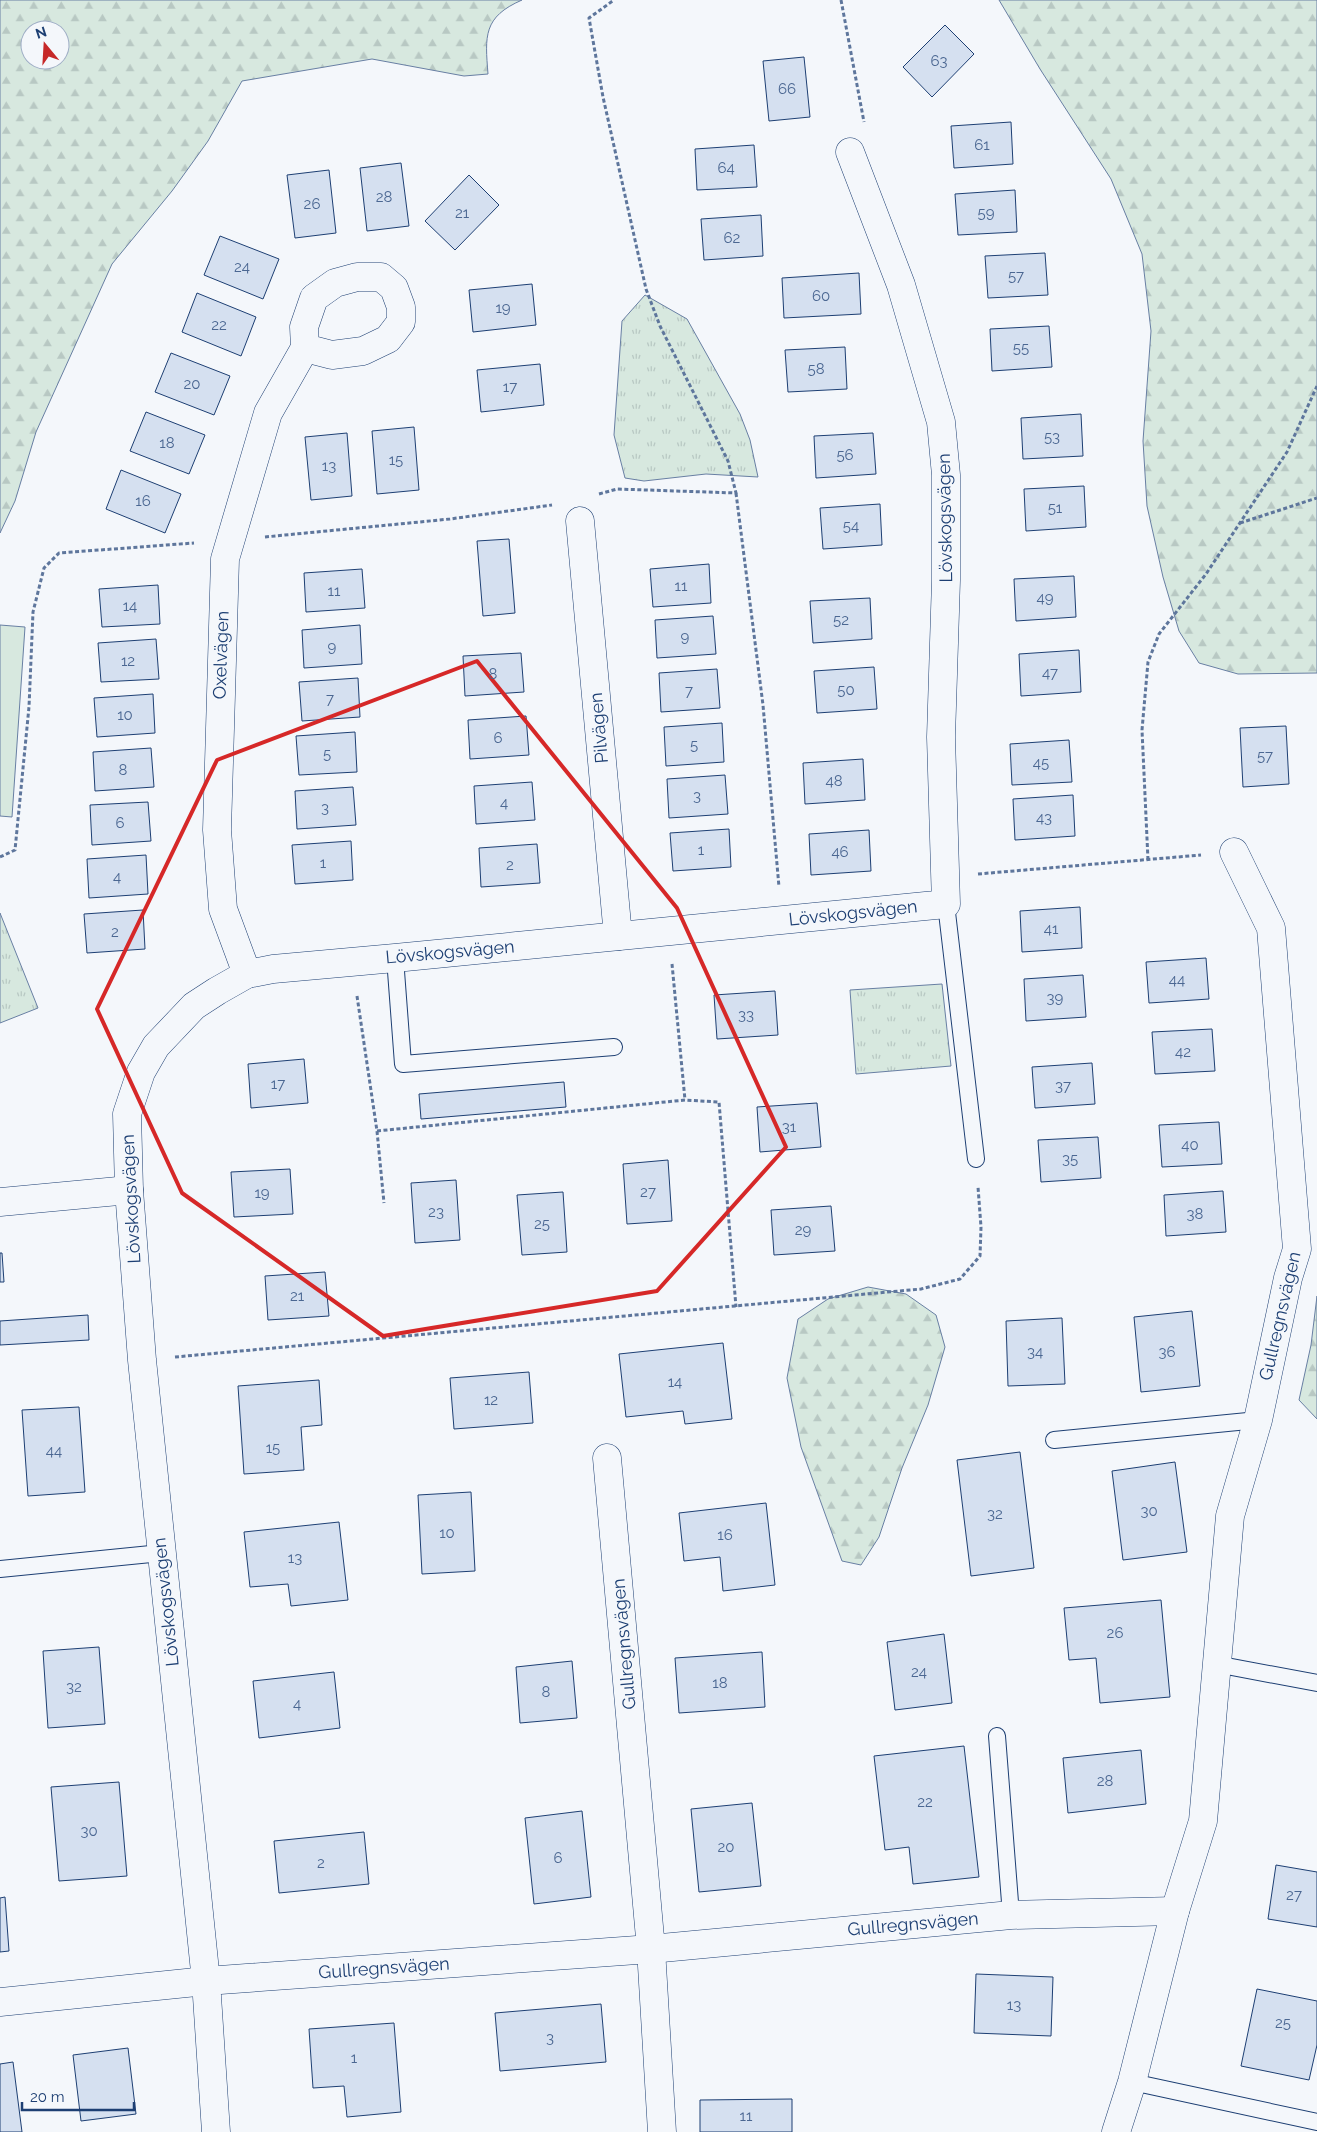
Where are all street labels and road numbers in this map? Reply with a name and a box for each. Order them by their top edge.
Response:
street label: Lövskogsvägen [933,453,956,583]
street label: Oxelvägen [208,610,233,700]
street label: Pilvägen [585,692,612,764]
street label: Lövskogsvägen [787,895,918,930]
street label: Lövskogsvägen [385,935,515,968]
street label: Lövskogsvägen [117,1134,144,1264]
street label: Gullregnsvägen [1254,1249,1305,1382]
street label: Lövskogsvägen [148,1537,183,1668]
street label: Gullregnsvägen [607,1578,640,1710]
street label: Gullregnsvägen [847,1907,979,1940]
street label: Gullregnsvägen [318,1952,450,1983]

